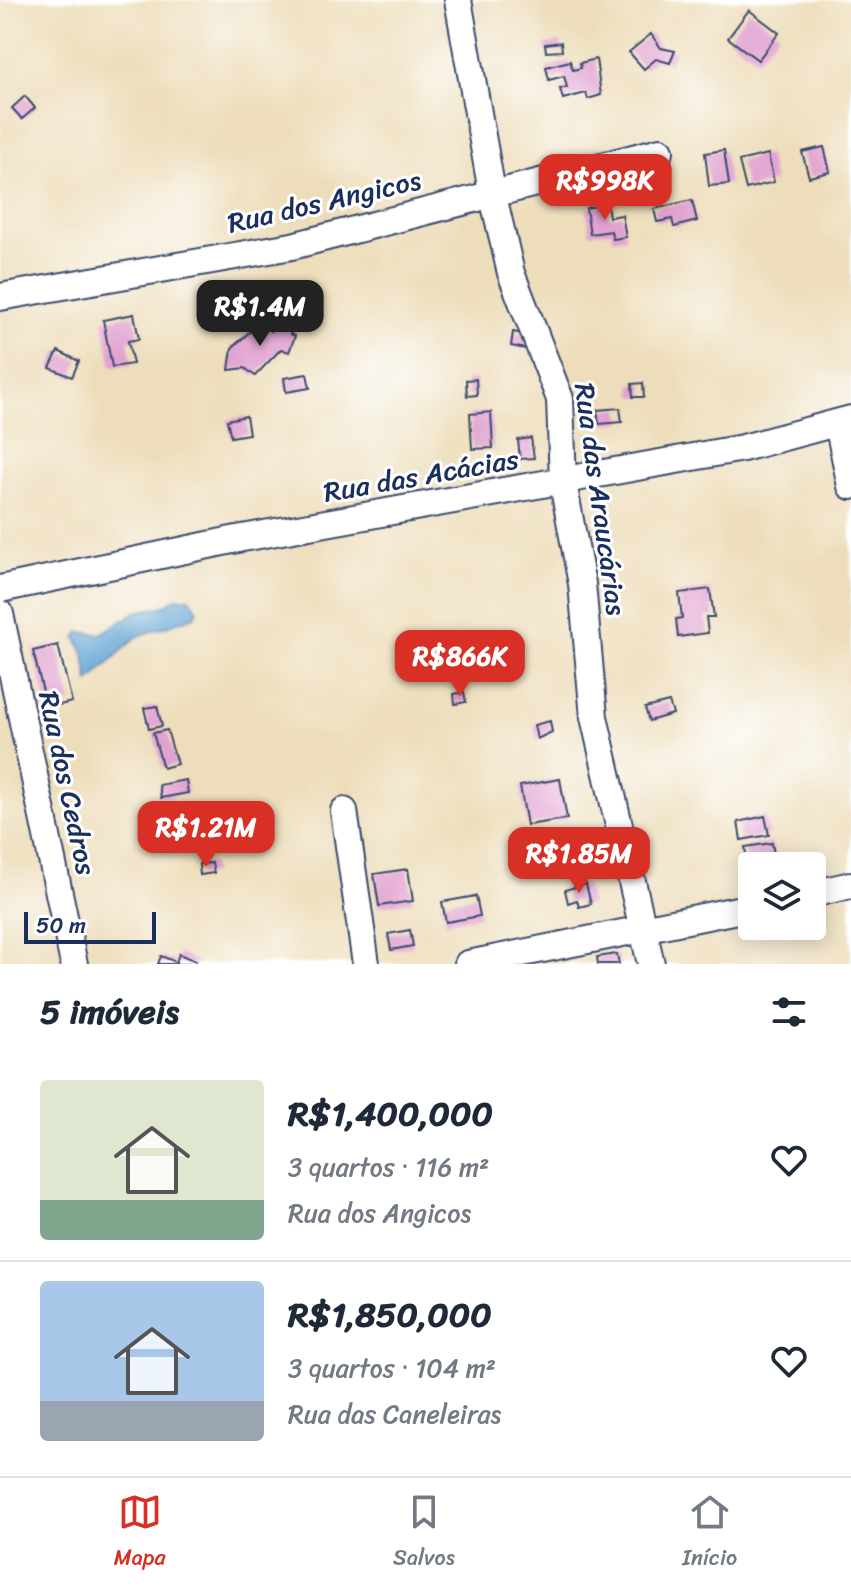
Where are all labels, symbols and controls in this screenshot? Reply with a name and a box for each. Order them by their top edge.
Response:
pin: R$998K [540,154,670,222]
street label: Rua dos Angicos [223,155,426,248]
text: R$998K [557,157,653,203]
pin: R$1.4M [195,280,325,348]
text: R$1.4M [215,283,305,329]
street label: Rua das Araucárias [560,380,641,619]
street label: Rua das Acácias [320,434,523,517]
pin: R$866K [395,630,525,698]
text: R$866K [413,633,507,679]
street label: Rua dos Cedros [24,686,111,880]
pin: R$1.21M [132,801,280,869]
text: R$1.21M [156,804,256,850]
pin: R$1.85M [505,827,653,895]
text: R$1.85M [526,830,632,876]
map controls [738,852,826,940]
button: layers [738,852,826,940]
text: 50 m [36,906,86,945]
scale bar [24,908,156,944]
text: 5 imóveis [40,982,179,1042]
icon: filters [767,990,811,1034]
text: R$1,400,000 [288,1084,493,1144]
icon: home [104,1112,200,1208]
icon: heart [767,1138,811,1182]
text: 3 quartos · 116 m² [288,1144,489,1190]
text: Rua dos Angicos [288,1190,471,1236]
text: R$1,850,000 [288,1285,492,1345]
icon: home [104,1313,200,1409]
icon: heart [767,1339,811,1383]
text: 3 quartos · 104 m² [288,1345,496,1391]
text: Rua das Caneleiras [288,1391,501,1437]
tab: Mapa [114,1490,165,1577]
tab: Salvos [393,1490,455,1577]
tab: Início [682,1490,737,1577]

